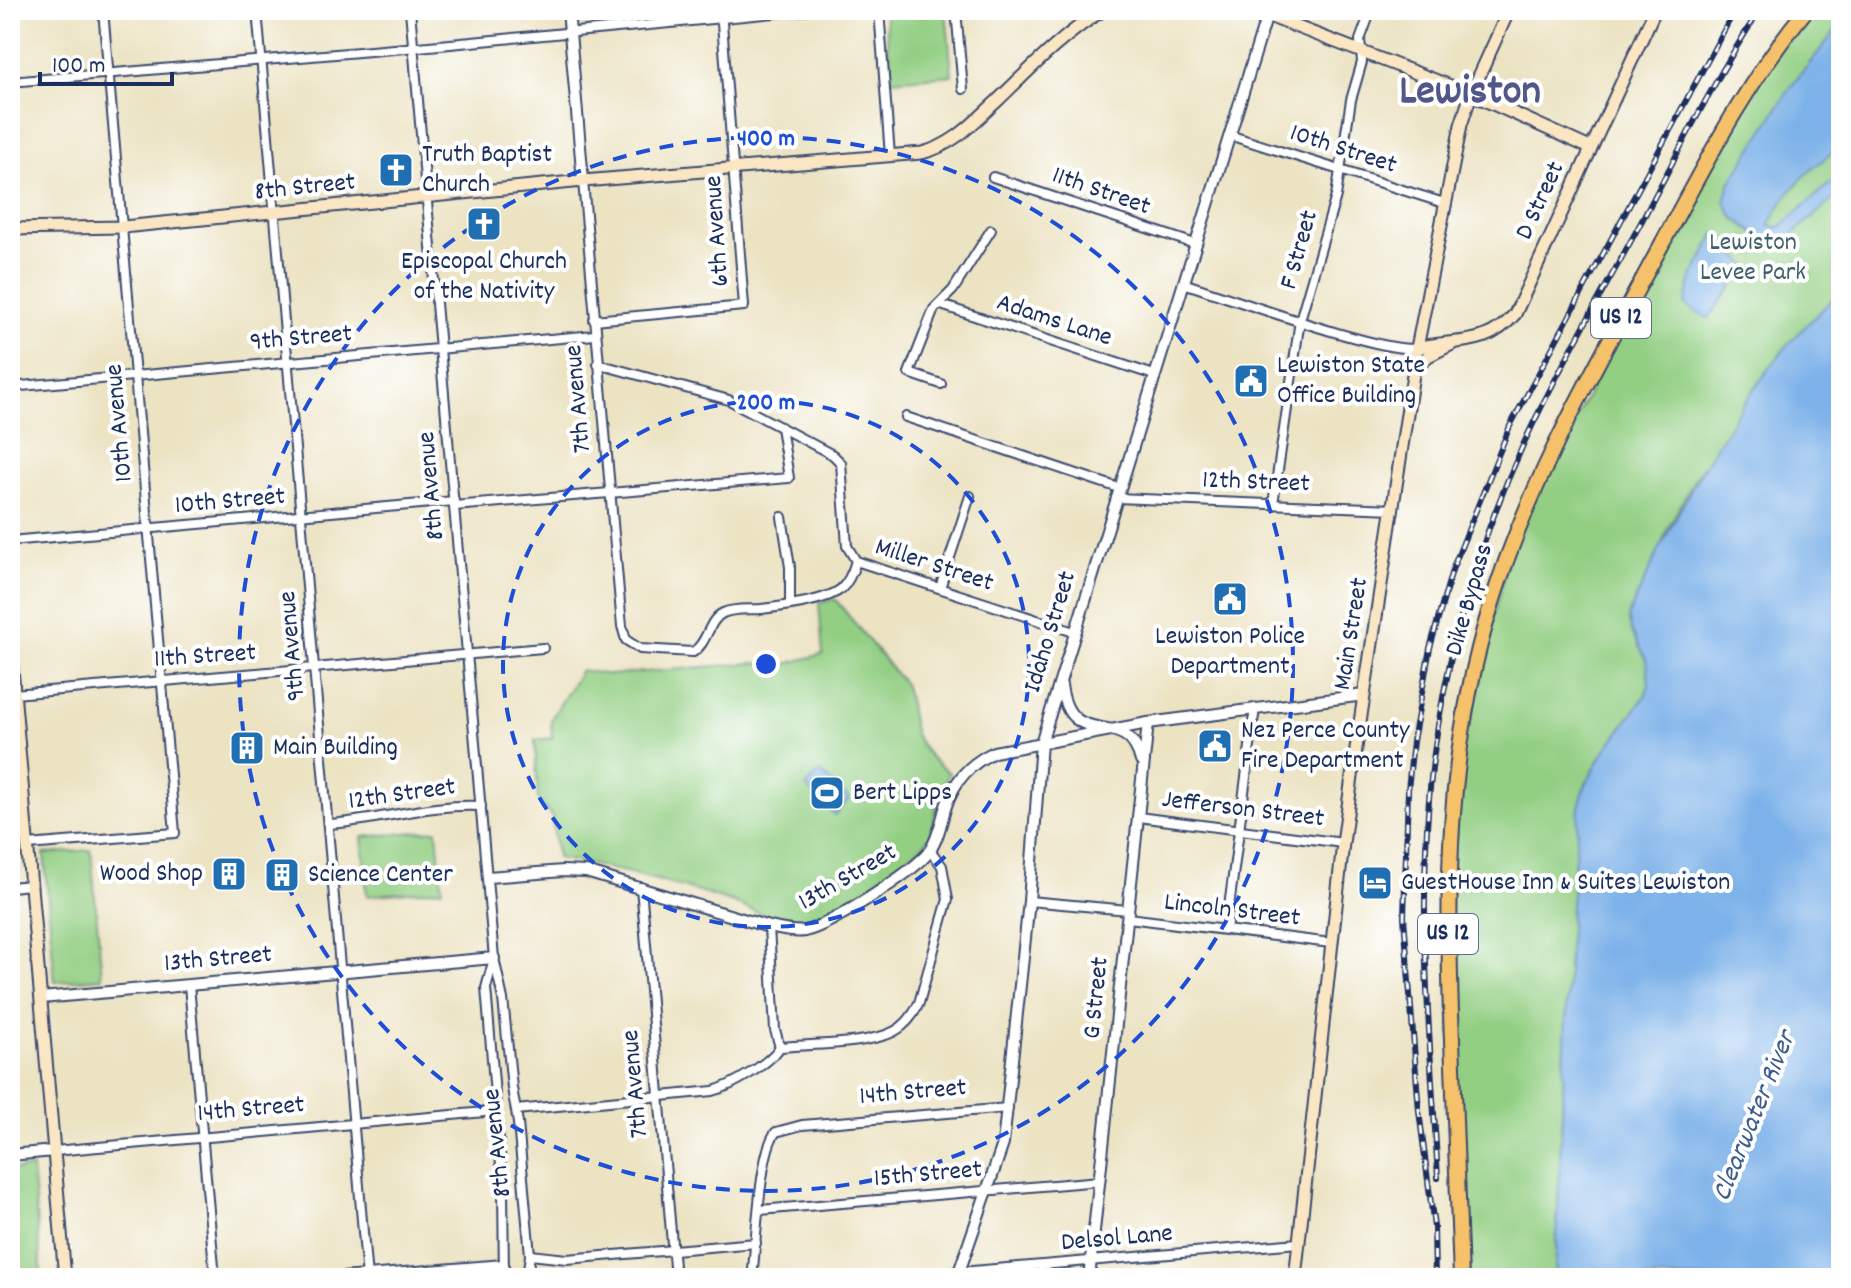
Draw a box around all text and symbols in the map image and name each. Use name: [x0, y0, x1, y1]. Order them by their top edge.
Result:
scale bar: [40, 36, 172, 86]
text: 100 m: [52, 50, 105, 84]
district label: Lewiston: [1399, 64, 1541, 124]
street label: 10th Street: [1285, 115, 1402, 185]
text: 400 m: [737, 123, 795, 157]
place label: Truth Baptist Church: [422, 137, 553, 204]
church icon: Truth Baptist Church: [377, 151, 415, 189]
street label: D Street: [1507, 155, 1575, 246]
street label: 11th Street: [1047, 158, 1156, 226]
street label: 8th Street: [253, 164, 358, 212]
street label: 6th Avenue: [696, 174, 740, 288]
church icon: Episcopal Church of the Nativity: [465, 205, 503, 243]
street label: F Street: [1271, 206, 1329, 294]
park label: Lewiston Levee Park: [1700, 225, 1806, 292]
place label: Episcopal Church of the Nativity: [401, 244, 567, 311]
street label: Adams Lane: [991, 285, 1117, 357]
road number: US 12: [1591, 298, 1651, 338]
street label: 9th Street: [248, 316, 354, 362]
street label: 7th Avenue: [556, 343, 602, 455]
place label: Lewiston State Office Building: [1277, 348, 1425, 415]
street label: 10th Avenue: [96, 362, 144, 484]
public building icon: Lewiston State Office Building: [1232, 362, 1270, 400]
text: 200 m: [737, 387, 795, 421]
street label: 8th Avenue: [409, 430, 455, 542]
street label: 12th Street: [1202, 463, 1311, 503]
street label: 10th Street: [173, 479, 287, 525]
street label: Miller Street: [870, 529, 998, 603]
street label: Dike Bypass: [1436, 540, 1504, 660]
street label: Idaho Street: [1015, 566, 1087, 697]
street label: Main Street: [1325, 575, 1379, 693]
public building icon: Lewiston Police Department: [1211, 580, 1249, 618]
street label: 9th Avenue: [270, 589, 316, 703]
place label: Lewiston Police Department: [1155, 619, 1305, 686]
street label: 11th Street: [153, 635, 258, 679]
centre of rings: [752, 650, 780, 678]
place label: Nez Perce County Fire Department: [1241, 713, 1410, 780]
public building icon: Nez Perce County Fire Department: [1196, 727, 1234, 765]
building icon: Main Building: [228, 729, 266, 767]
place label: Main Building: [273, 730, 398, 767]
street label: 12th Street: [346, 769, 458, 821]
sports icon: Bert Lipps: [808, 774, 846, 812]
place label: Bert Lipps: [853, 775, 952, 812]
street label: Jefferson Street: [1160, 782, 1327, 838]
street label: 13th Street: [792, 835, 904, 921]
building icon: Wood Shop: [210, 855, 248, 893]
place label: Wood Shop: [100, 856, 203, 893]
building icon: Science Center: [263, 856, 301, 894]
place label: Science Center: [308, 857, 453, 894]
hotel icon: GuestHouse Inn & Suites Lewiston: [1356, 864, 1394, 902]
place label: GuestHouse Inn & Suites Lewiston: [1401, 865, 1730, 902]
street label: Lincoln Street: [1162, 884, 1303, 938]
road number: US 12: [1418, 914, 1478, 954]
street label: 13th Street: [163, 937, 274, 983]
street label: G Street: [1074, 955, 1120, 1041]
water label: Clearwater River: [1704, 1023, 1810, 1208]
street label: 7th Avenue: [613, 1028, 659, 1140]
street label: 14th Street: [858, 1070, 968, 1116]
street label: 14th Street: [196, 1087, 306, 1133]
street label: 8th Avenue: [474, 1087, 522, 1199]
street label: 15th Street: [872, 1152, 984, 1198]
street label: Delsol Lane: [1060, 1216, 1174, 1262]

